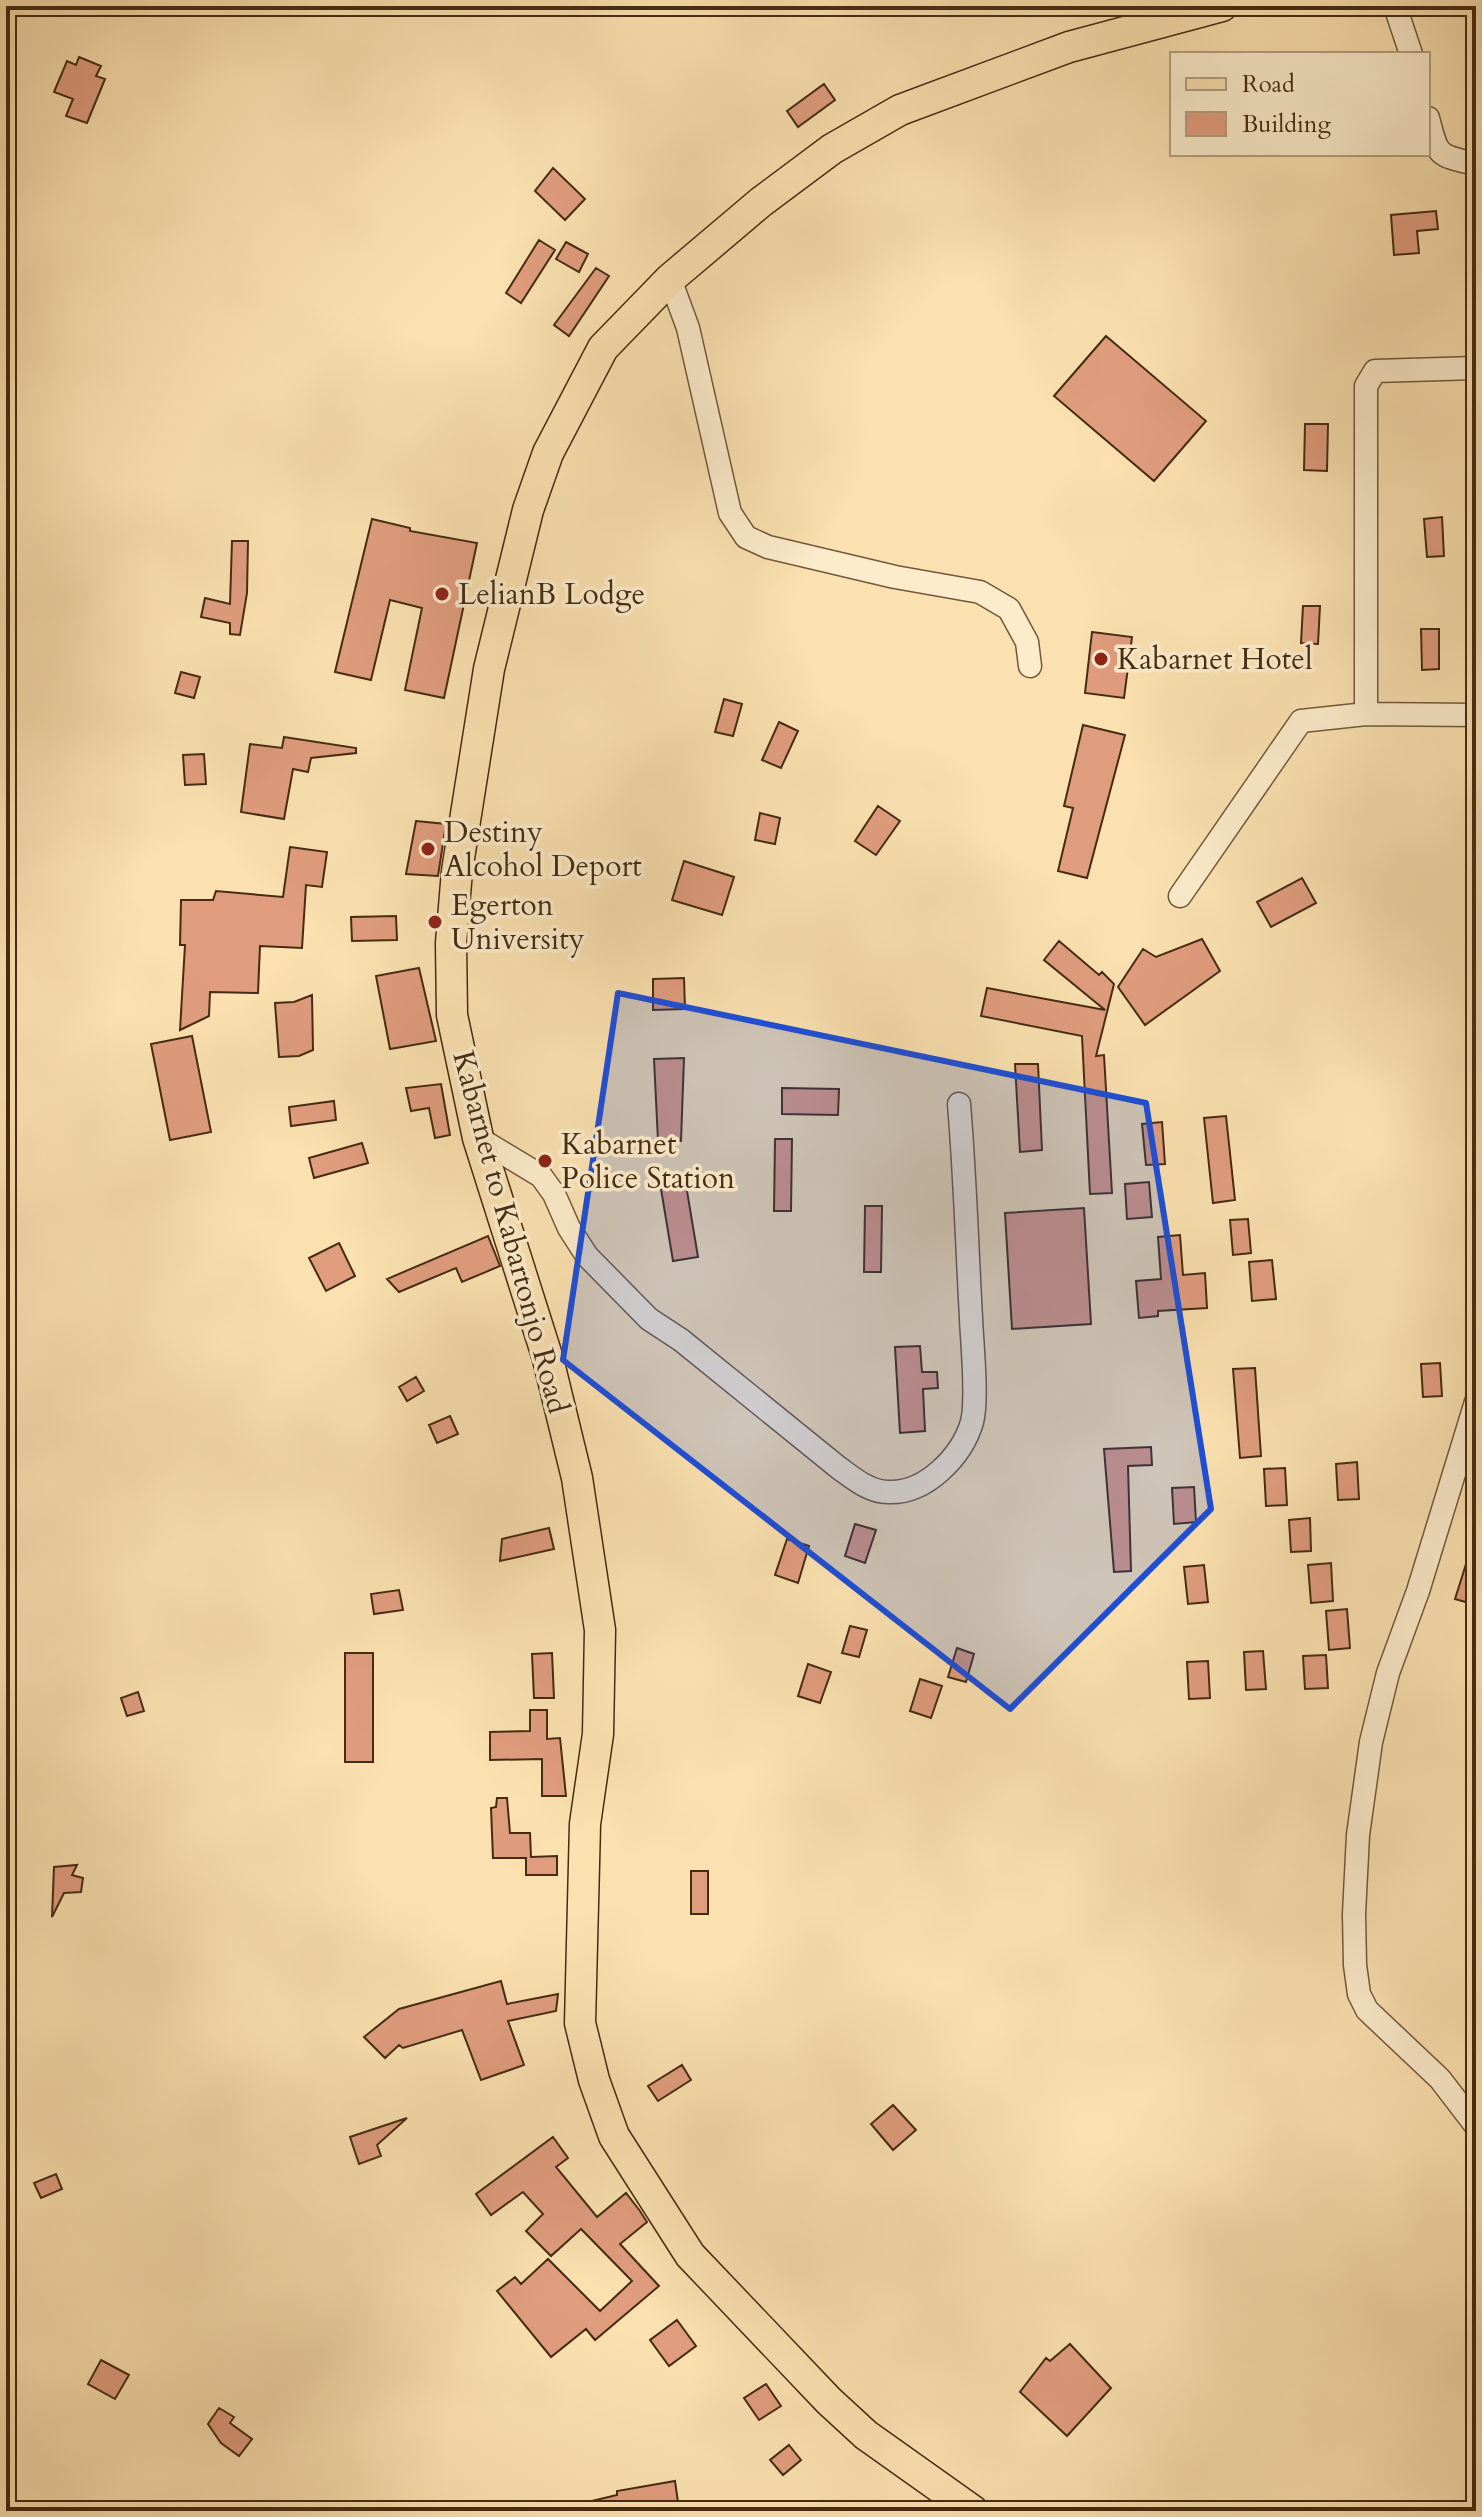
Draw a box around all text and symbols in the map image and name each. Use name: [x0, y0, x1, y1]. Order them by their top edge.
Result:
legend: [1170, 52, 1430, 156]
text: Road: [1242, 68, 1295, 101]
text: Building: [1242, 108, 1332, 141]
place label: LelianB Lodge: [458, 574, 645, 615]
marker: LelianB Lodge: [433, 585, 451, 603]
place label: Kabarnet Hotel: [1117, 639, 1313, 680]
marker: Kabarnet Hotel: [1092, 650, 1110, 668]
place label: Destiny Alcohol Deport: [444, 812, 642, 887]
marker: Destiny Alcohol Deport: [419, 840, 437, 858]
place label: Egerton University: [451, 885, 585, 960]
marker: Egerton University: [426, 913, 444, 931]
street label: Kabarnet to Kabartonjo Road: [442, 1046, 579, 1418]
place label: Kabarnet Police Station: [561, 1124, 735, 1199]
marker: Kabarnet Police Station: [536, 1152, 554, 1170]

